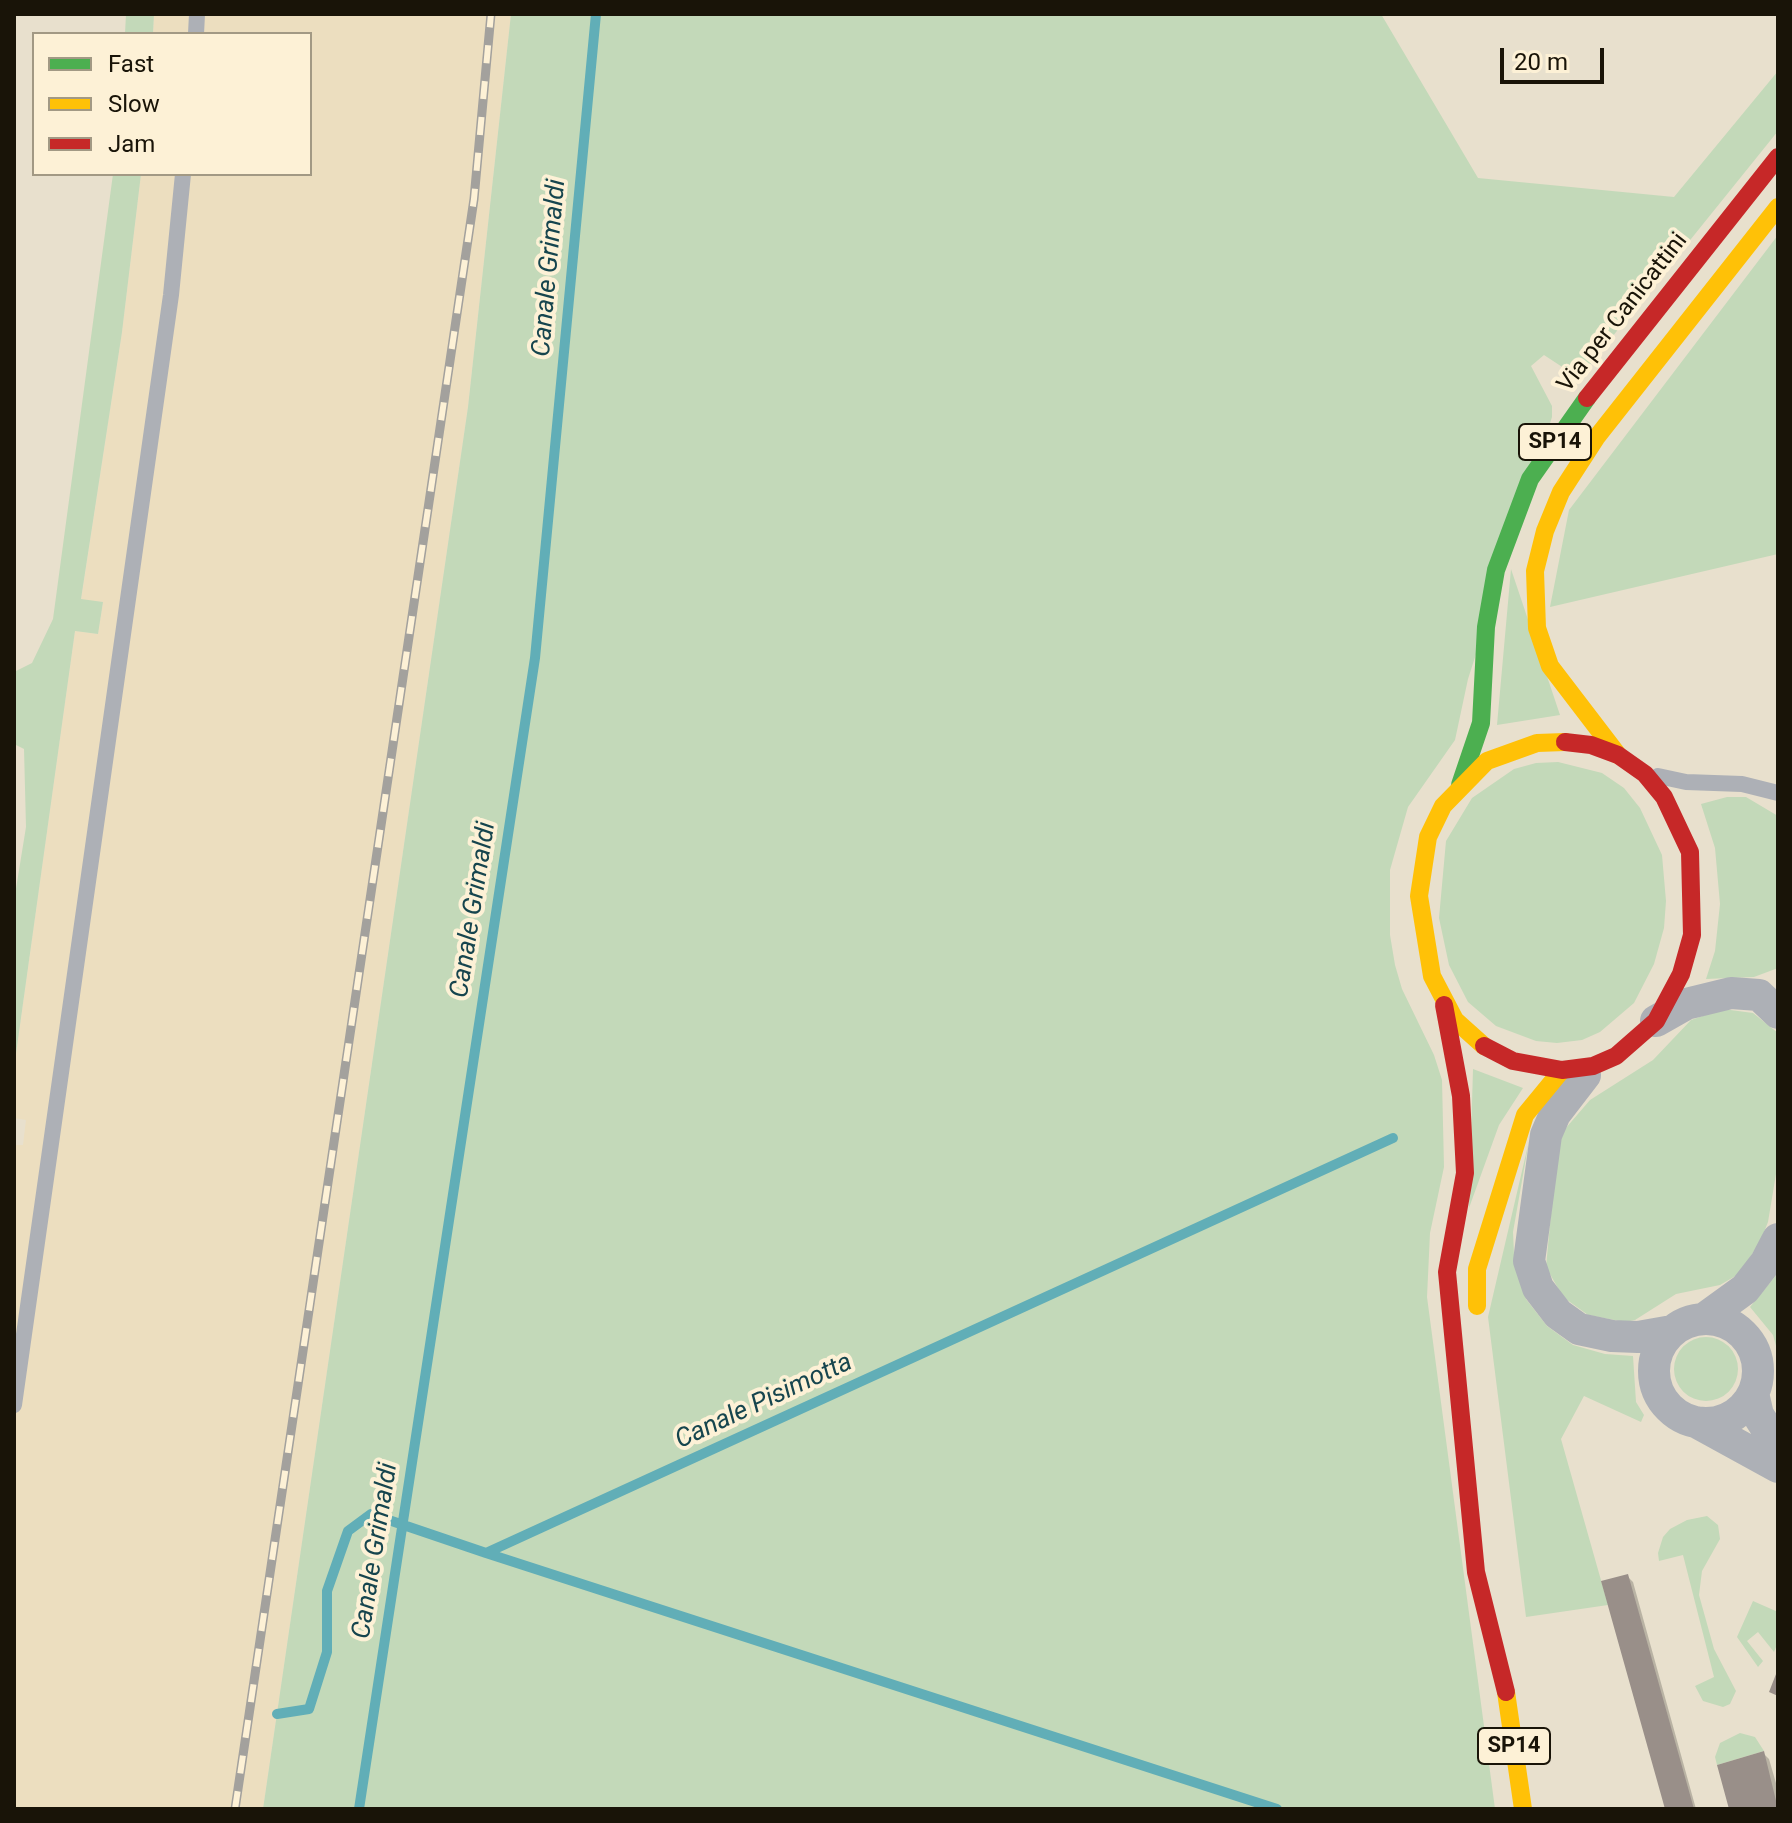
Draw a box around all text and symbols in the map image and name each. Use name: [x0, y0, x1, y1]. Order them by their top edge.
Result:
legend: [32, 32, 312, 176]
scale bar: [1504, 32, 1608, 82]
text: 20 m: [1514, 48, 1568, 76]
text: Fast: [108, 50, 154, 78]
text: Slow: [108, 90, 160, 118]
text: Jam: [108, 130, 155, 158]
water label: Canale Grimaldi: [527, 178, 573, 358]
street label: Via per Canicattini: [1552, 228, 1694, 398]
road number: SP14: [1519, 424, 1591, 460]
water label: Canale Grimaldi: [445, 820, 503, 1000]
water label: Canale Pisimotta: [671, 1347, 857, 1457]
water label: Canale Grimaldi: [347, 1461, 405, 1641]
road number: SP14: [1478, 1728, 1550, 1764]

